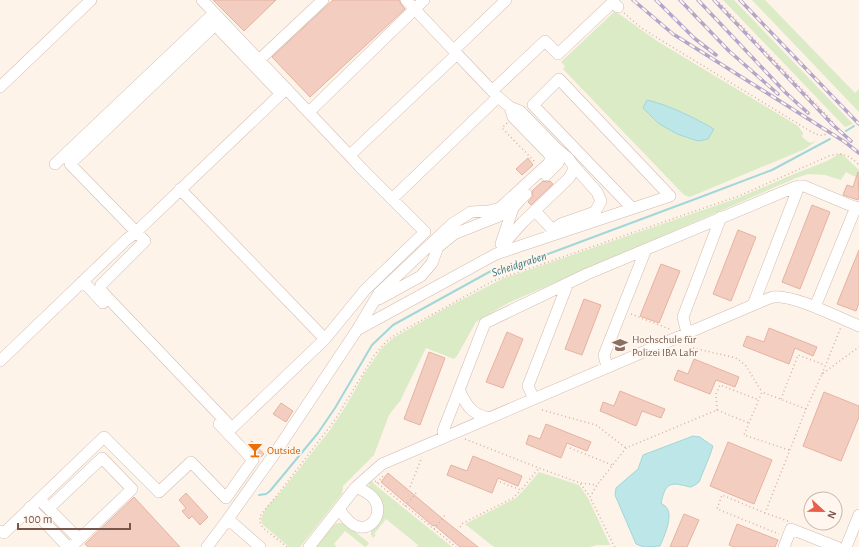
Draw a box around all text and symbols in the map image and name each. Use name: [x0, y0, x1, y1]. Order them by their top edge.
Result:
water label: Scheidgraben: [490, 249, 548, 279]
place label: Hochschule für Polizei IBA Lahr: [632, 334, 698, 358]
school or university icon: Hochschule für Polizei IBA Lahr: [611, 336, 629, 354]
bar icon: Outside: [246, 441, 264, 459]
place label: Outside: [267, 445, 301, 456]
north arrow: [803, 491, 843, 531]
scale bar: [18, 505, 130, 531]
text: N: [825, 509, 838, 520]
text: 100 m: [24, 513, 52, 525]

